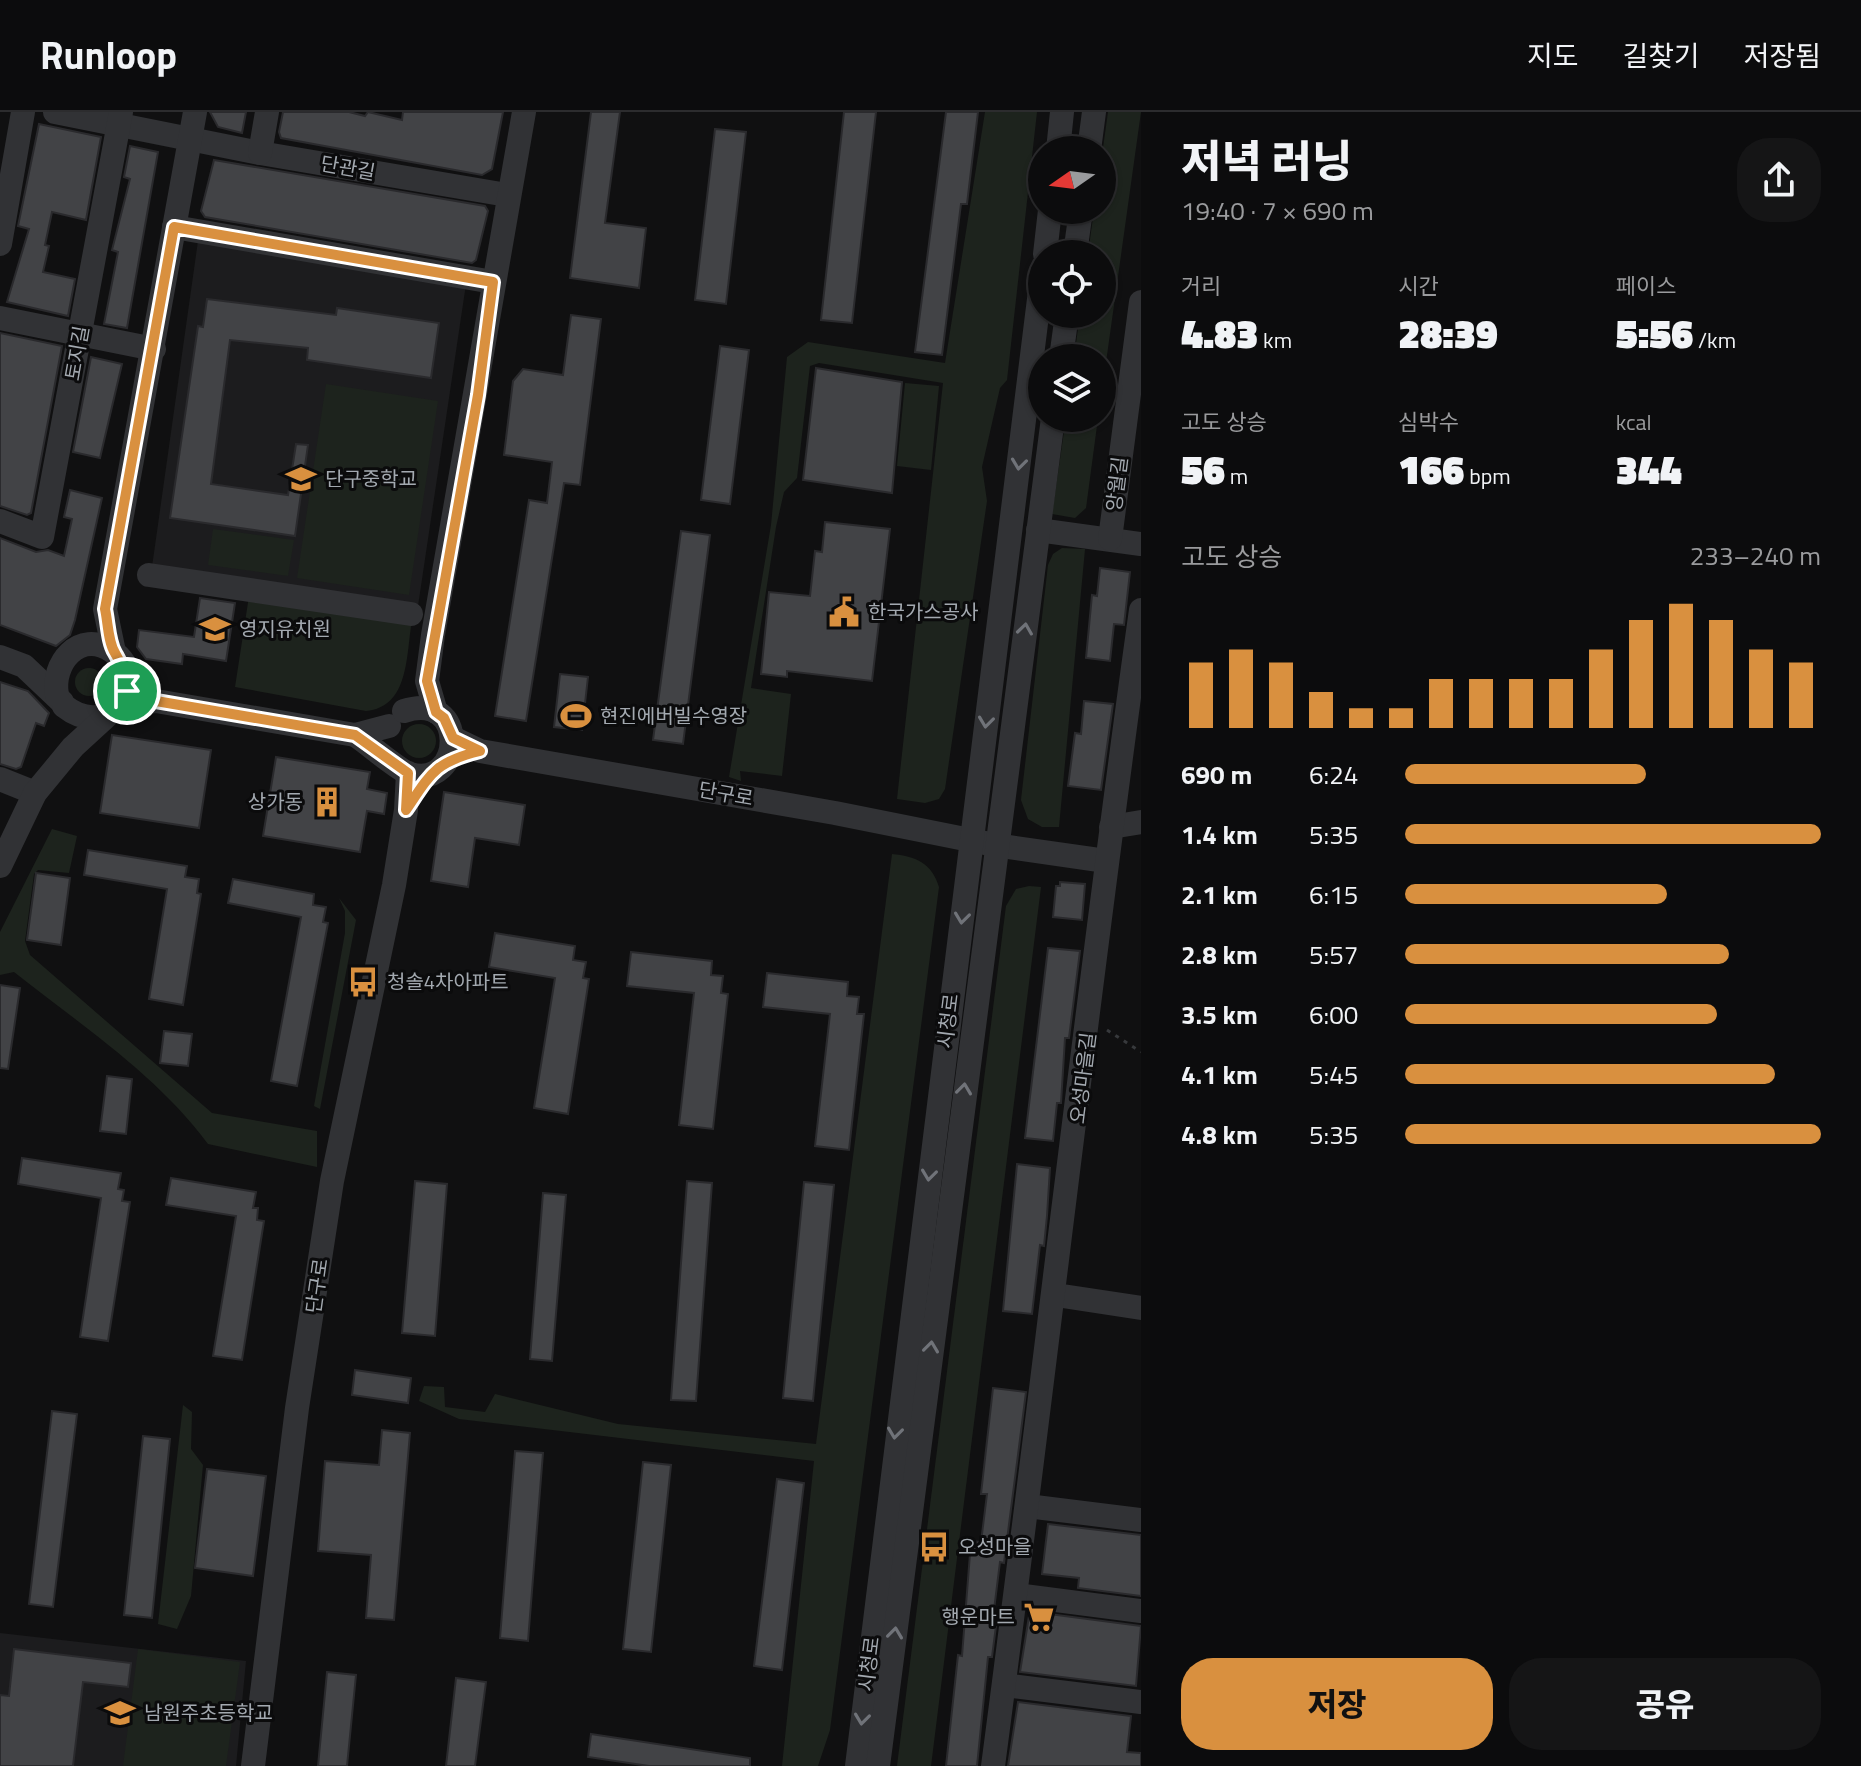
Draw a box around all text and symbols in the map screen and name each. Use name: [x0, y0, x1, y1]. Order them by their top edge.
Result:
text: Runloop: [40, 26, 177, 84]
text: 지도: [1527, 34, 1578, 77]
text: 길찾기: [1622, 34, 1700, 77]
text: 저장됨: [1744, 34, 1821, 77]
text: 저녁 러닝: [1181, 127, 1352, 194]
north arrow: [1028, 136, 1116, 224]
map controls: [1028, 136, 1116, 432]
button: share: [1737, 138, 1821, 222]
street label: 단관길: [318, 147, 378, 188]
text: 19:40 · 7 × 690 m: [1181, 191, 1374, 230]
button: locate: [1028, 240, 1116, 328]
text: 거리: [1181, 269, 1221, 303]
text: 시간: [1398, 269, 1439, 303]
text: 페이스: [1616, 269, 1676, 303]
text: 4.83: [1181, 303, 1258, 364]
text: 28:39: [1398, 303, 1498, 364]
text: 5:56: [1616, 303, 1693, 364]
street label: 토지길: [56, 323, 97, 383]
text: km: [1258, 323, 1292, 357]
text: /km: [1693, 323, 1736, 357]
button: layers: [1028, 344, 1116, 432]
text: 고도 상승: [1181, 405, 1267, 439]
text: 심박수: [1398, 405, 1459, 439]
text: kcal: [1616, 405, 1652, 439]
text: 56: [1181, 439, 1225, 500]
text: 166: [1398, 439, 1464, 500]
text: 344: [1616, 439, 1682, 500]
street label: 앙월길: [1098, 455, 1135, 513]
one-way arrow: [1010, 458, 1027, 471]
text: m: [1225, 459, 1248, 493]
text: bpm: [1464, 459, 1511, 493]
school or university icon: 단구중학교: [284, 462, 318, 496]
place label: 단구중학교: [325, 463, 417, 494]
text: 233–240 m: [1690, 536, 1821, 575]
text: 고도 상승: [1181, 537, 1282, 576]
public building icon: 한국가스공사: [827, 595, 861, 629]
place label: 한국가스공사: [868, 596, 978, 627]
school or university icon: 영지유치원: [198, 612, 232, 646]
place label: 영지유치원: [239, 613, 331, 644]
one-way arrow: [1016, 622, 1033, 635]
pin: [93, 657, 161, 725]
icon: arrive: [105, 669, 149, 713]
sports icon: 현진에버빌수영장: [559, 699, 593, 733]
place label: 현진에버빌수영장: [600, 700, 747, 731]
one-way arrow: [978, 716, 995, 729]
text: 690 m: [1181, 755, 1252, 794]
text: 6:24: [1309, 755, 1358, 794]
street label: 단구로: [696, 773, 756, 814]
building icon: 상가동: [310, 785, 344, 819]
place label: 상가동: [248, 786, 303, 817]
text: 1.4 km: [1181, 815, 1258, 854]
text: 5:35: [1309, 815, 1358, 854]
text: 2.1 km: [1181, 875, 1258, 914]
text: 6:15: [1309, 875, 1358, 914]
one-way arrow: [954, 911, 971, 924]
text: 2.8 km: [1181, 935, 1258, 974]
text: 5:57: [1309, 935, 1358, 974]
bus stop icon: 청솔4차아파트: [346, 965, 380, 999]
place label: 청솔4차아파트: [387, 966, 509, 997]
street label: 시청로: [929, 992, 966, 1050]
text: 3.5 km: [1181, 995, 1258, 1034]
text: 6:00: [1309, 995, 1358, 1034]
street label: 오성마을길: [1062, 1030, 1103, 1125]
text: 4.1 km: [1181, 1055, 1258, 1094]
text: 5:45: [1309, 1055, 1358, 1094]
one-way arrow: [955, 1083, 972, 1096]
text: 4.8 km: [1181, 1115, 1258, 1154]
text: 5:35: [1309, 1115, 1358, 1154]
one-way arrow: [920, 1169, 937, 1182]
street label: 단구로: [297, 1256, 336, 1315]
one-way arrow: [922, 1340, 939, 1353]
one-way arrow: [887, 1427, 904, 1440]
bus stop icon: 오성마을: [917, 1530, 951, 1564]
place label: 오성마을: [958, 1531, 1032, 1562]
supermarket icon: 행운마트: [1022, 1600, 1056, 1634]
place label: 행운마트: [941, 1601, 1015, 1632]
one-way arrow: [886, 1626, 903, 1639]
street label: 시청로: [850, 1635, 887, 1693]
button: 저장: [1181, 1658, 1493, 1750]
button: 공유: [1509, 1658, 1821, 1750]
school or university icon: 남원주초등학교: [103, 1696, 137, 1730]
place label: 남원주초등학교: [144, 1697, 273, 1728]
one-way arrow: [854, 1712, 871, 1726]

